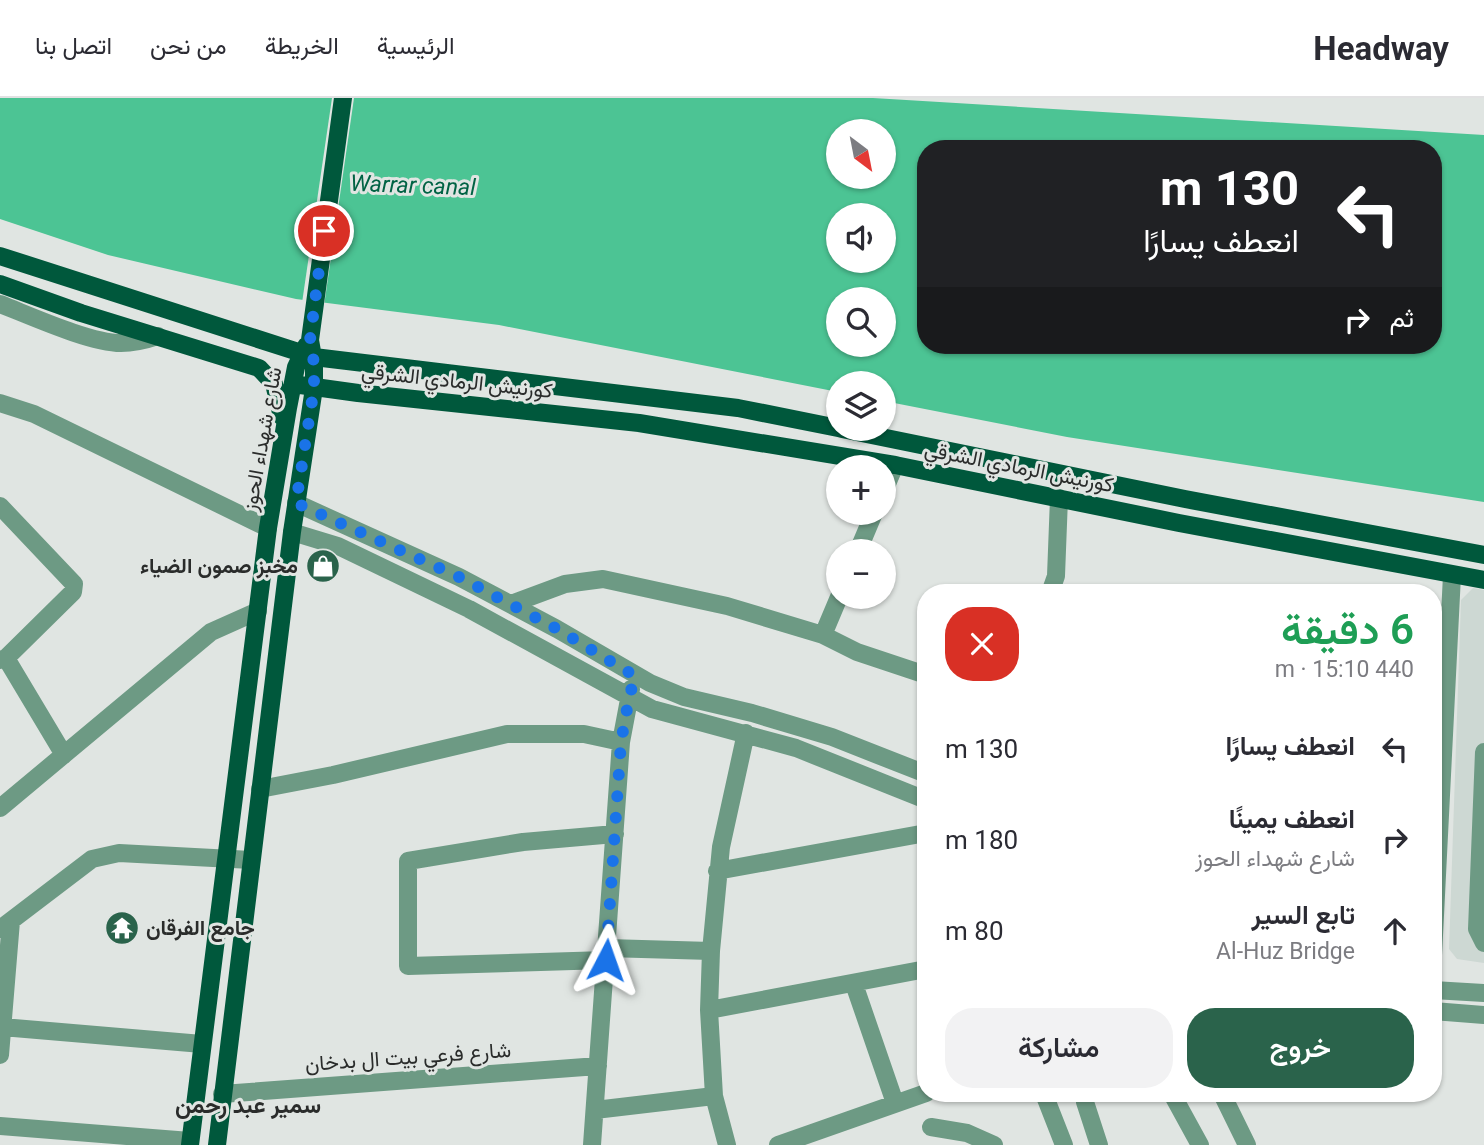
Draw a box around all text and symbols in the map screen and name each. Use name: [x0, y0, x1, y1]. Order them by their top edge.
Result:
text: Headway: [1313, 29, 1449, 68]
text: اتصل بنا: [35, 32, 112, 60]
text: من نحن: [150, 32, 227, 60]
text: الخريطة: [265, 32, 339, 60]
text: الرئيسية: [377, 32, 454, 60]
north arrow: [826, 119, 896, 189]
map controls: [826, 119, 896, 609]
text: 130 m: [1160, 160, 1299, 217]
icon: left: [1323, 168, 1414, 259]
water label: Warrar canal: [350, 170, 477, 201]
pin: [294, 201, 354, 261]
button: sound: [826, 203, 896, 273]
icon: arrive: [305, 212, 343, 250]
text: انعطف يسارًا: [1143, 222, 1299, 260]
button: search: [826, 287, 896, 357]
icon: right: [1338, 301, 1376, 339]
text: ثم: [1390, 303, 1414, 333]
street label: كورنيش الرمادي الشرقي: [360, 359, 554, 408]
street label: شارع شهداء الحوز: [237, 365, 288, 514]
button: layers: [826, 371, 896, 441]
street label: كورنيش الرمادي الشرقي: [922, 437, 1115, 502]
button: +: [826, 455, 896, 525]
button: −: [826, 539, 896, 609]
shop icon: مخبز صمون الضياء: [304, 547, 342, 585]
place label: مخبز صمون الضياء: [140, 554, 298, 579]
text: 6 دقيقة: [1281, 605, 1414, 654]
button: close: [945, 607, 1019, 681]
text: 440 m · 15:10: [1275, 656, 1414, 683]
icon: left: [1376, 730, 1414, 768]
text: انعطف يسارًا: [1225, 731, 1355, 761]
text: 130 m: [945, 734, 1018, 764]
text: انعطف يمينًا: [1229, 804, 1355, 834]
icon: right: [1376, 821, 1414, 859]
text: 180 m: [945, 825, 1018, 855]
text: شارع شهداء الحوز: [1195, 845, 1355, 872]
text: تابع السير: [1252, 900, 1355, 930]
temple icon: جامع الفرقان: [103, 909, 141, 947]
icon: ahead: [1376, 912, 1414, 950]
place label: جامع الفرقان: [146, 916, 255, 942]
text: 80 m: [945, 916, 1004, 946]
position arrow: [569, 923, 643, 997]
text: Al-Huz Bridge: [1216, 938, 1355, 965]
button: مشاركة: [945, 1008, 1173, 1088]
button: خروج: [1187, 1008, 1414, 1088]
street label: شارع فرعي بيت ال بدخان: [304, 1038, 512, 1081]
district label: سمير عبد رحمن: [175, 1092, 321, 1120]

